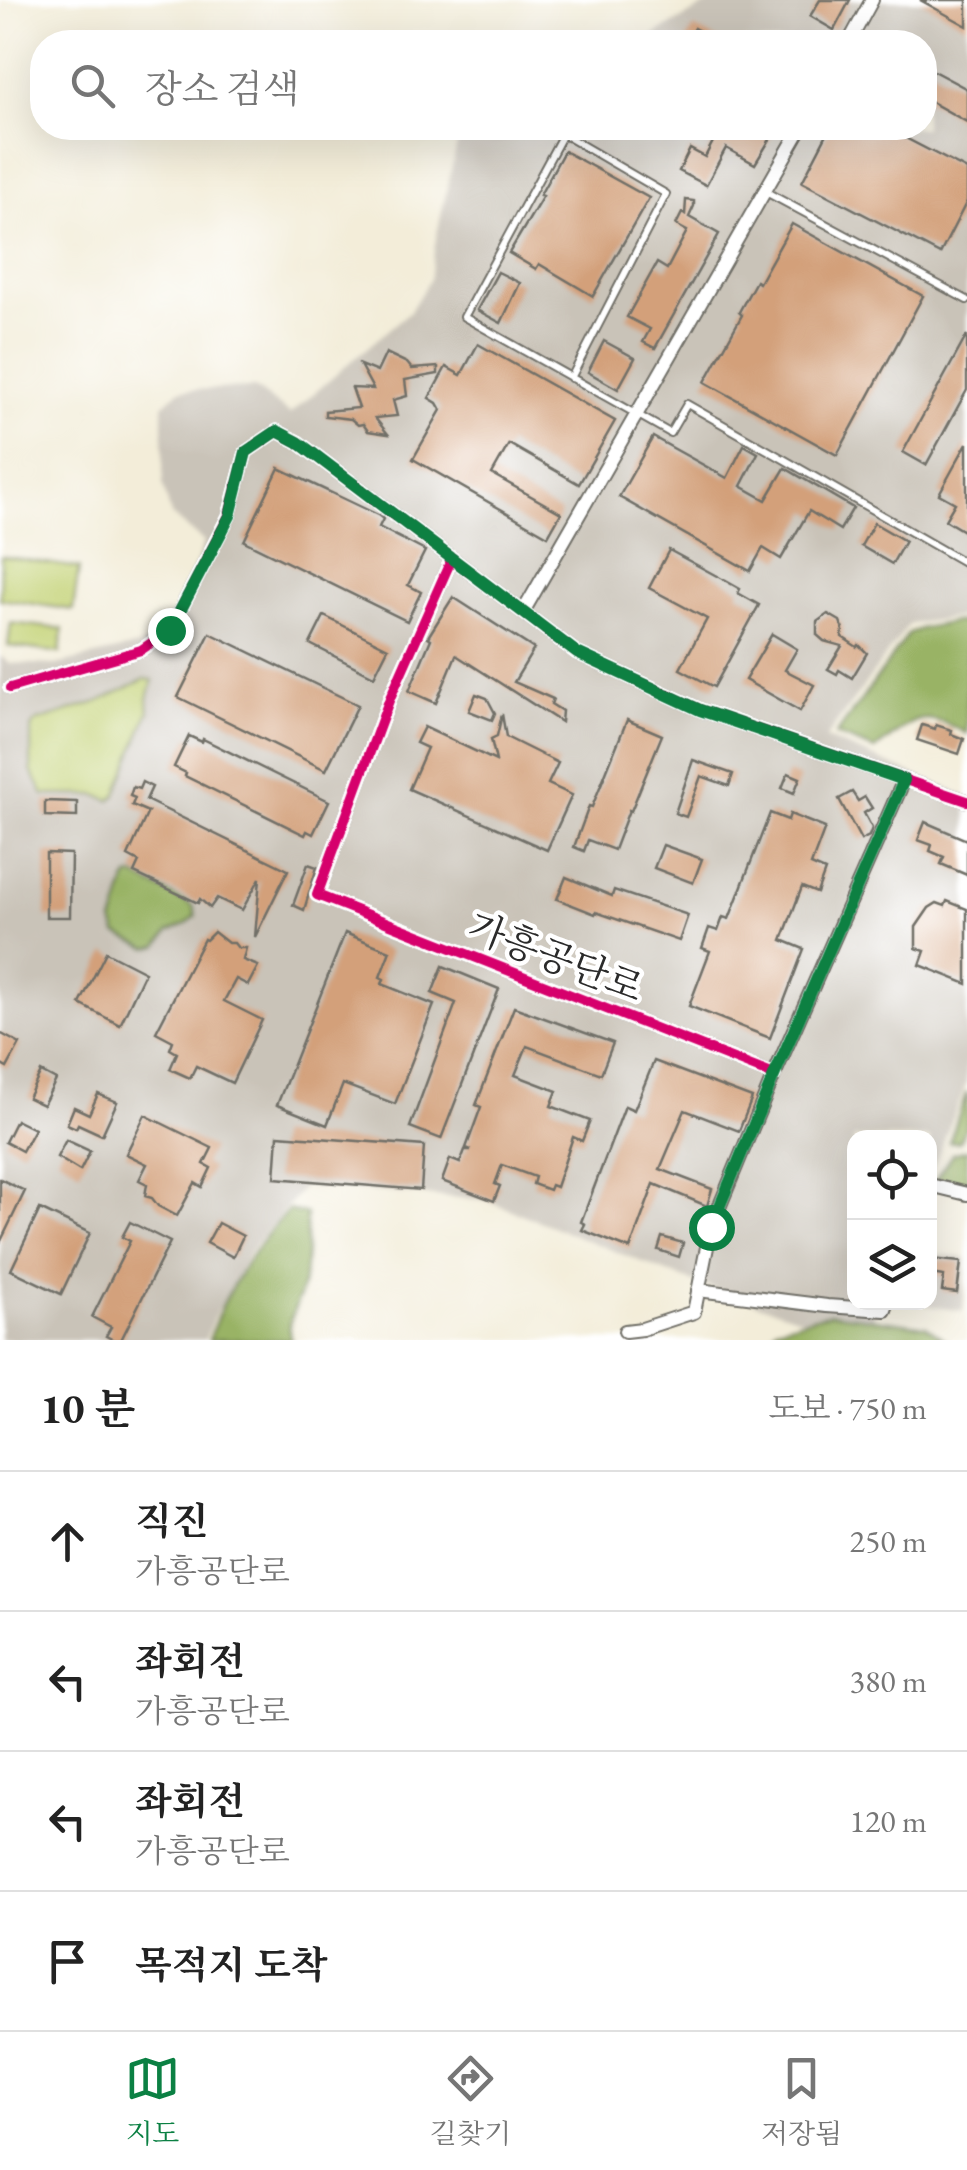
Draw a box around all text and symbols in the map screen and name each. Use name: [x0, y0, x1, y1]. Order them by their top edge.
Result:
search box: [30, 30, 937, 140]
icon: search: [65, 58, 120, 113]
text: 장소 검색: [145, 64, 299, 113]
route end: [148, 608, 194, 654]
street label: 가흥공단로: [462, 901, 650, 1013]
map controls: [847, 1130, 937, 1310]
button: locate: [847, 1130, 937, 1220]
route start: [689, 1205, 735, 1251]
button: layers: [847, 1220, 937, 1310]
text: 10 분: [40, 1381, 135, 1436]
text: 도보 · 750 m: [769, 1387, 927, 1429]
text: 직진: [135, 1496, 208, 1545]
icon: ahead: [40, 1514, 95, 1569]
text: 250 m: [850, 1520, 927, 1562]
text: 가흥공단로: [135, 1550, 290, 1592]
text: 좌회전: [135, 1636, 245, 1685]
icon: left: [40, 1654, 95, 1709]
text: 380 m: [850, 1660, 927, 1702]
text: 가흥공단로: [135, 1690, 290, 1732]
text: 좌회전: [135, 1776, 245, 1825]
icon: left: [40, 1794, 95, 1849]
text: 120 m: [850, 1800, 927, 1842]
text: 가흥공단로: [135, 1830, 290, 1872]
icon: arrive: [40, 1934, 95, 1989]
text: 목적지 도착: [135, 1940, 328, 1989]
tab: 지도: [125, 2051, 180, 2151]
tab: 길찾기: [430, 2051, 511, 2151]
tab: 저장됨: [761, 2051, 842, 2151]

